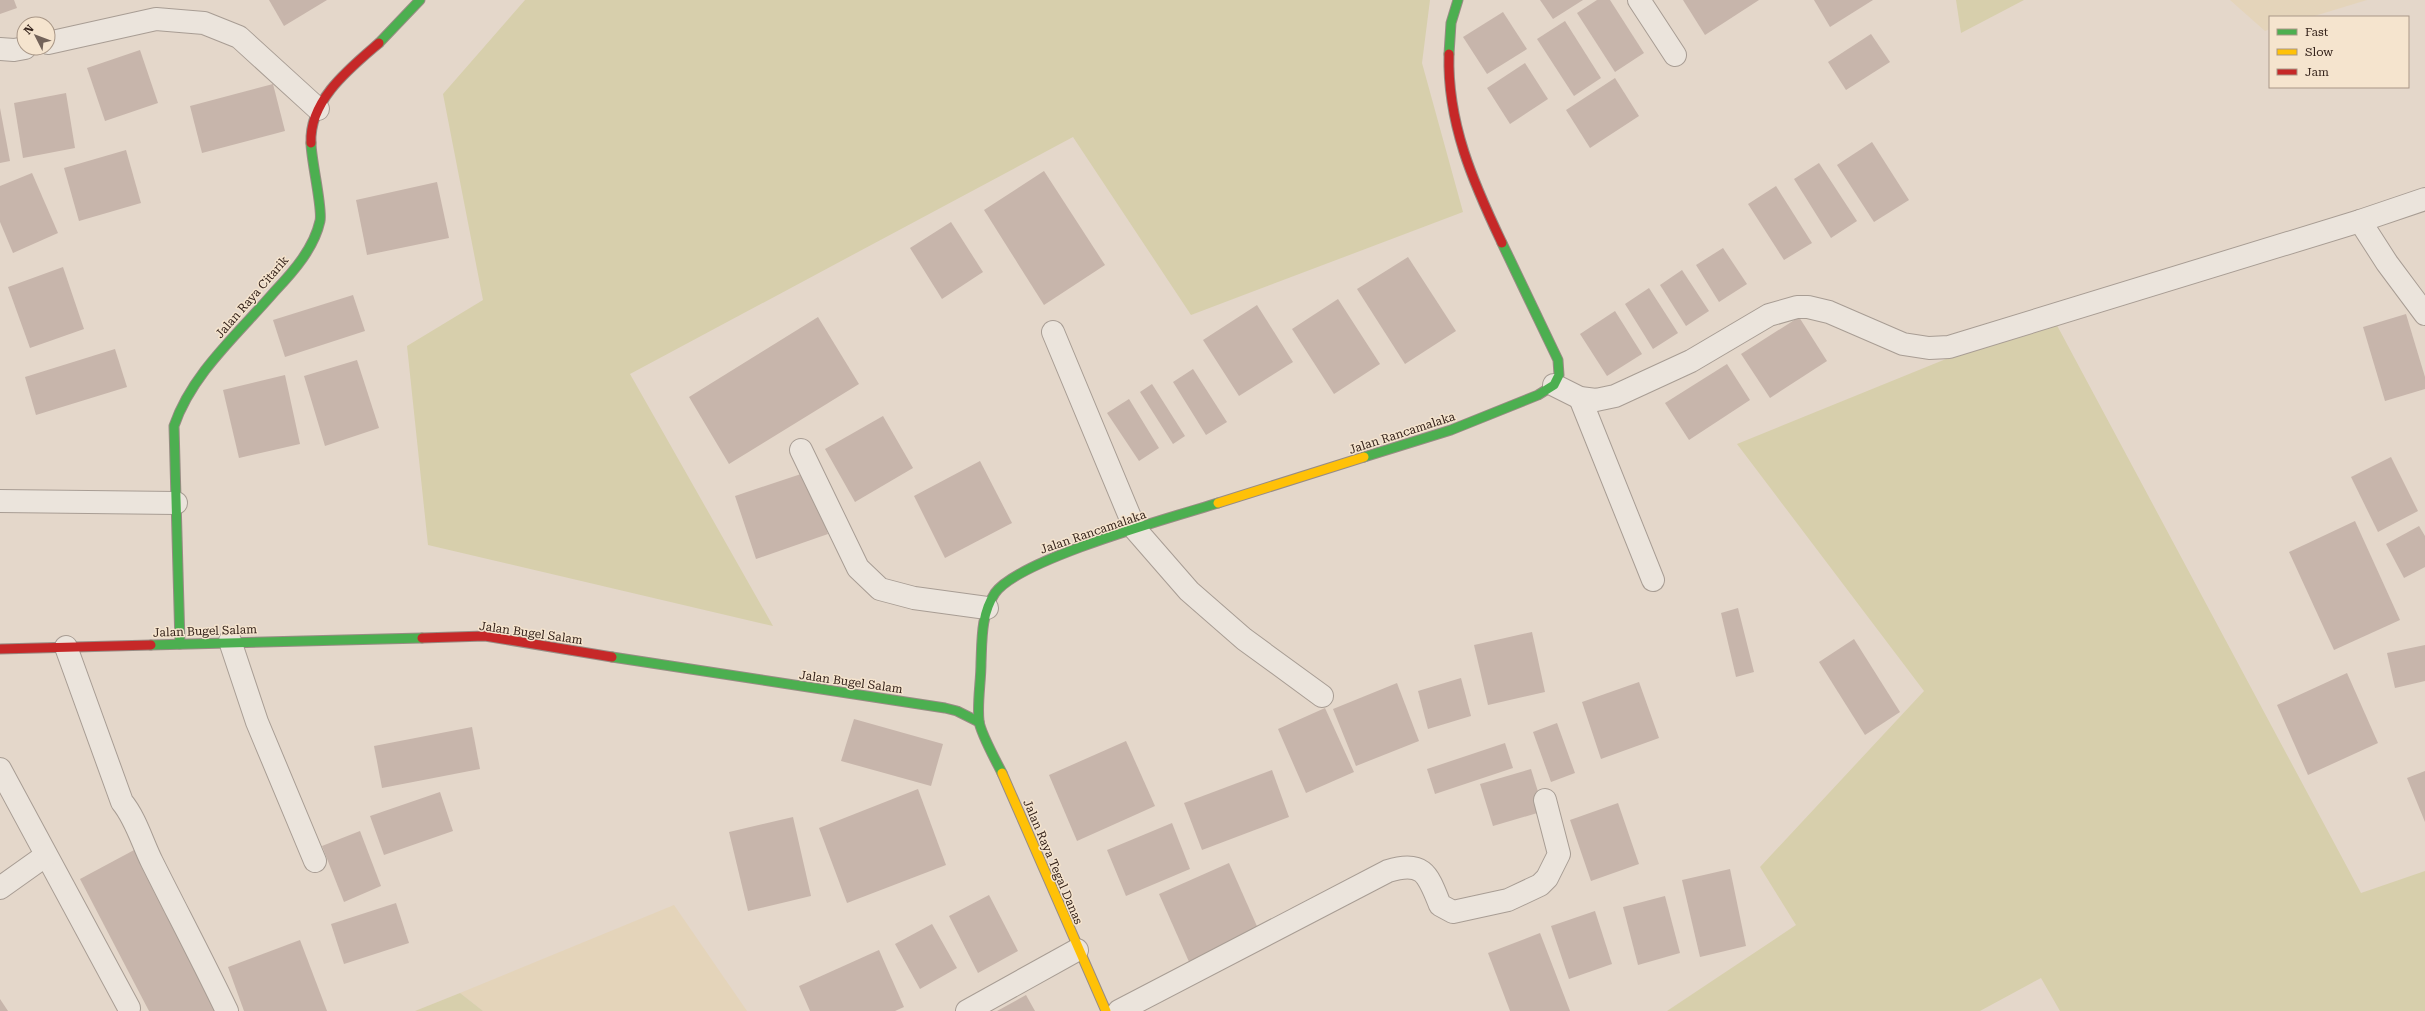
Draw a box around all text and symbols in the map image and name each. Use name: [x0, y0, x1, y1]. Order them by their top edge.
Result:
north arrow: [16, 16, 56, 56]
legend: [2269, 16, 2409, 88]
text: N: [21, 22, 37, 37]
text: Fast: [2305, 25, 2329, 39]
text: Slow: [2305, 45, 2333, 59]
text: Jam: [2305, 65, 2329, 79]
street label: Jalan Raya Citarik: [212, 253, 292, 341]
street label: Jalan Rancamalaka: [1347, 409, 1457, 457]
street label: Jalan Rancamalaka: [1038, 507, 1148, 557]
street label: Jalan Bugel Salam: [478, 619, 584, 647]
street label: Jalan Bugel Salam: [153, 622, 257, 640]
street label: Jalan Bugel Salam: [798, 668, 904, 696]
street label: Jalan Raya Tegal Danas: [1020, 798, 1086, 927]

